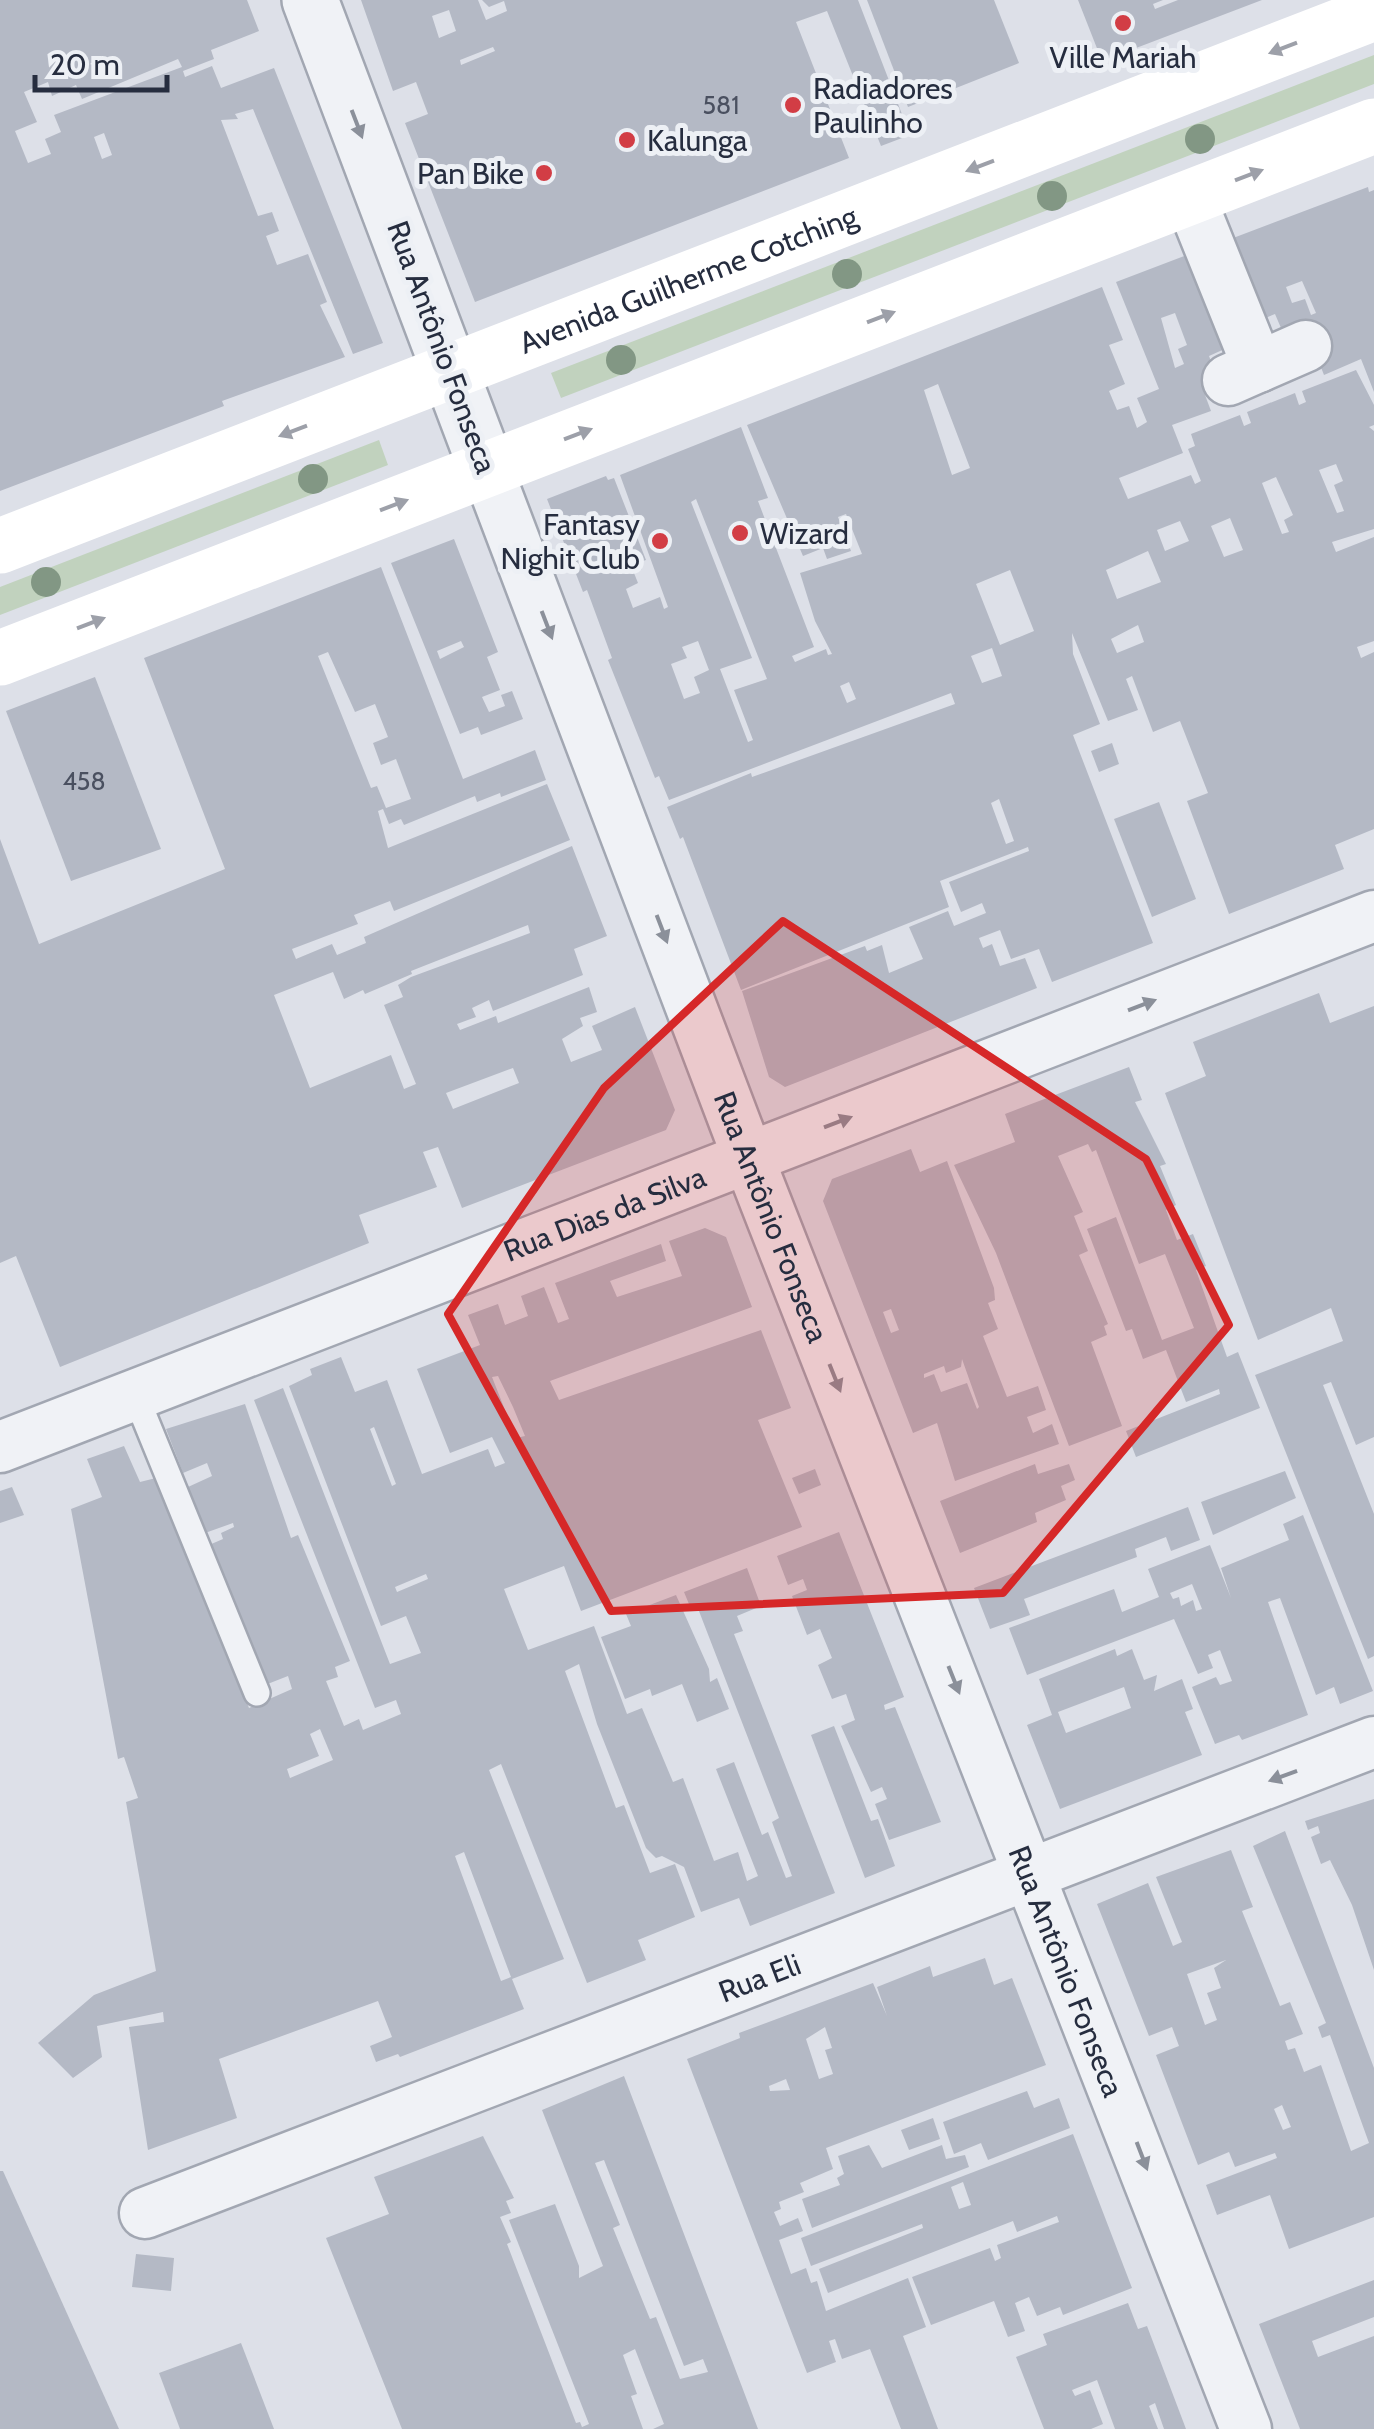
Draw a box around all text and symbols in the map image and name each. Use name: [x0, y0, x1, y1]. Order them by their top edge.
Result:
marker: Ville Mariah: [1112, 12, 1134, 34]
scale bar: [35, 30, 168, 92]
place label: Ville Mariah: [1049, 39, 1197, 76]
one-way arrow: [1267, 40, 1297, 56]
text: 20 m: [50, 46, 120, 83]
place label: Radiadores Paulinho: [813, 70, 953, 141]
house number: 581: [703, 90, 739, 120]
marker: Radiadores Paulinho: [782, 94, 804, 116]
one-way arrow: [350, 109, 365, 139]
place label: Kalunga: [647, 122, 748, 159]
marker: Kalunga: [616, 129, 638, 151]
place label: Pan Bike: [417, 155, 524, 192]
one-way arrow: [965, 158, 995, 174]
marker: Pan Bike: [533, 162, 555, 184]
one-way arrow: [1235, 166, 1265, 182]
street label: Avenida Guilherme Cotching: [514, 196, 863, 361]
street label: Rua Antônio Fonseca: [379, 216, 505, 479]
one-way arrow: [866, 309, 896, 324]
one-way arrow: [278, 424, 308, 439]
one-way arrow: [563, 426, 593, 442]
one-way arrow: [379, 497, 409, 513]
place label: Fantasy Nighit Club: [500, 506, 640, 577]
place label: Wizard: [760, 515, 849, 552]
marker: Wizard: [729, 522, 751, 544]
marker: Fantasy Nighit Club: [649, 530, 671, 552]
one-way arrow: [540, 611, 555, 641]
one-way arrow: [76, 614, 106, 630]
house number: 458: [62, 766, 106, 796]
one-way arrow: [655, 915, 670, 945]
one-way arrow: [1127, 997, 1157, 1012]
street label: Rua Antônio Fonseca: [706, 1086, 837, 1348]
one-way arrow: [824, 1113, 854, 1129]
street label: Rua Dias da Silva: [498, 1157, 711, 1269]
one-way arrow: [827, 1363, 843, 1393]
one-way arrow: [947, 1665, 963, 1695]
one-way arrow: [1267, 1769, 1297, 1784]
street label: Rua Antônio Fonseca: [1001, 1840, 1133, 2102]
street label: Rua Eli: [713, 1945, 806, 2010]
one-way arrow: [1134, 2142, 1150, 2172]

